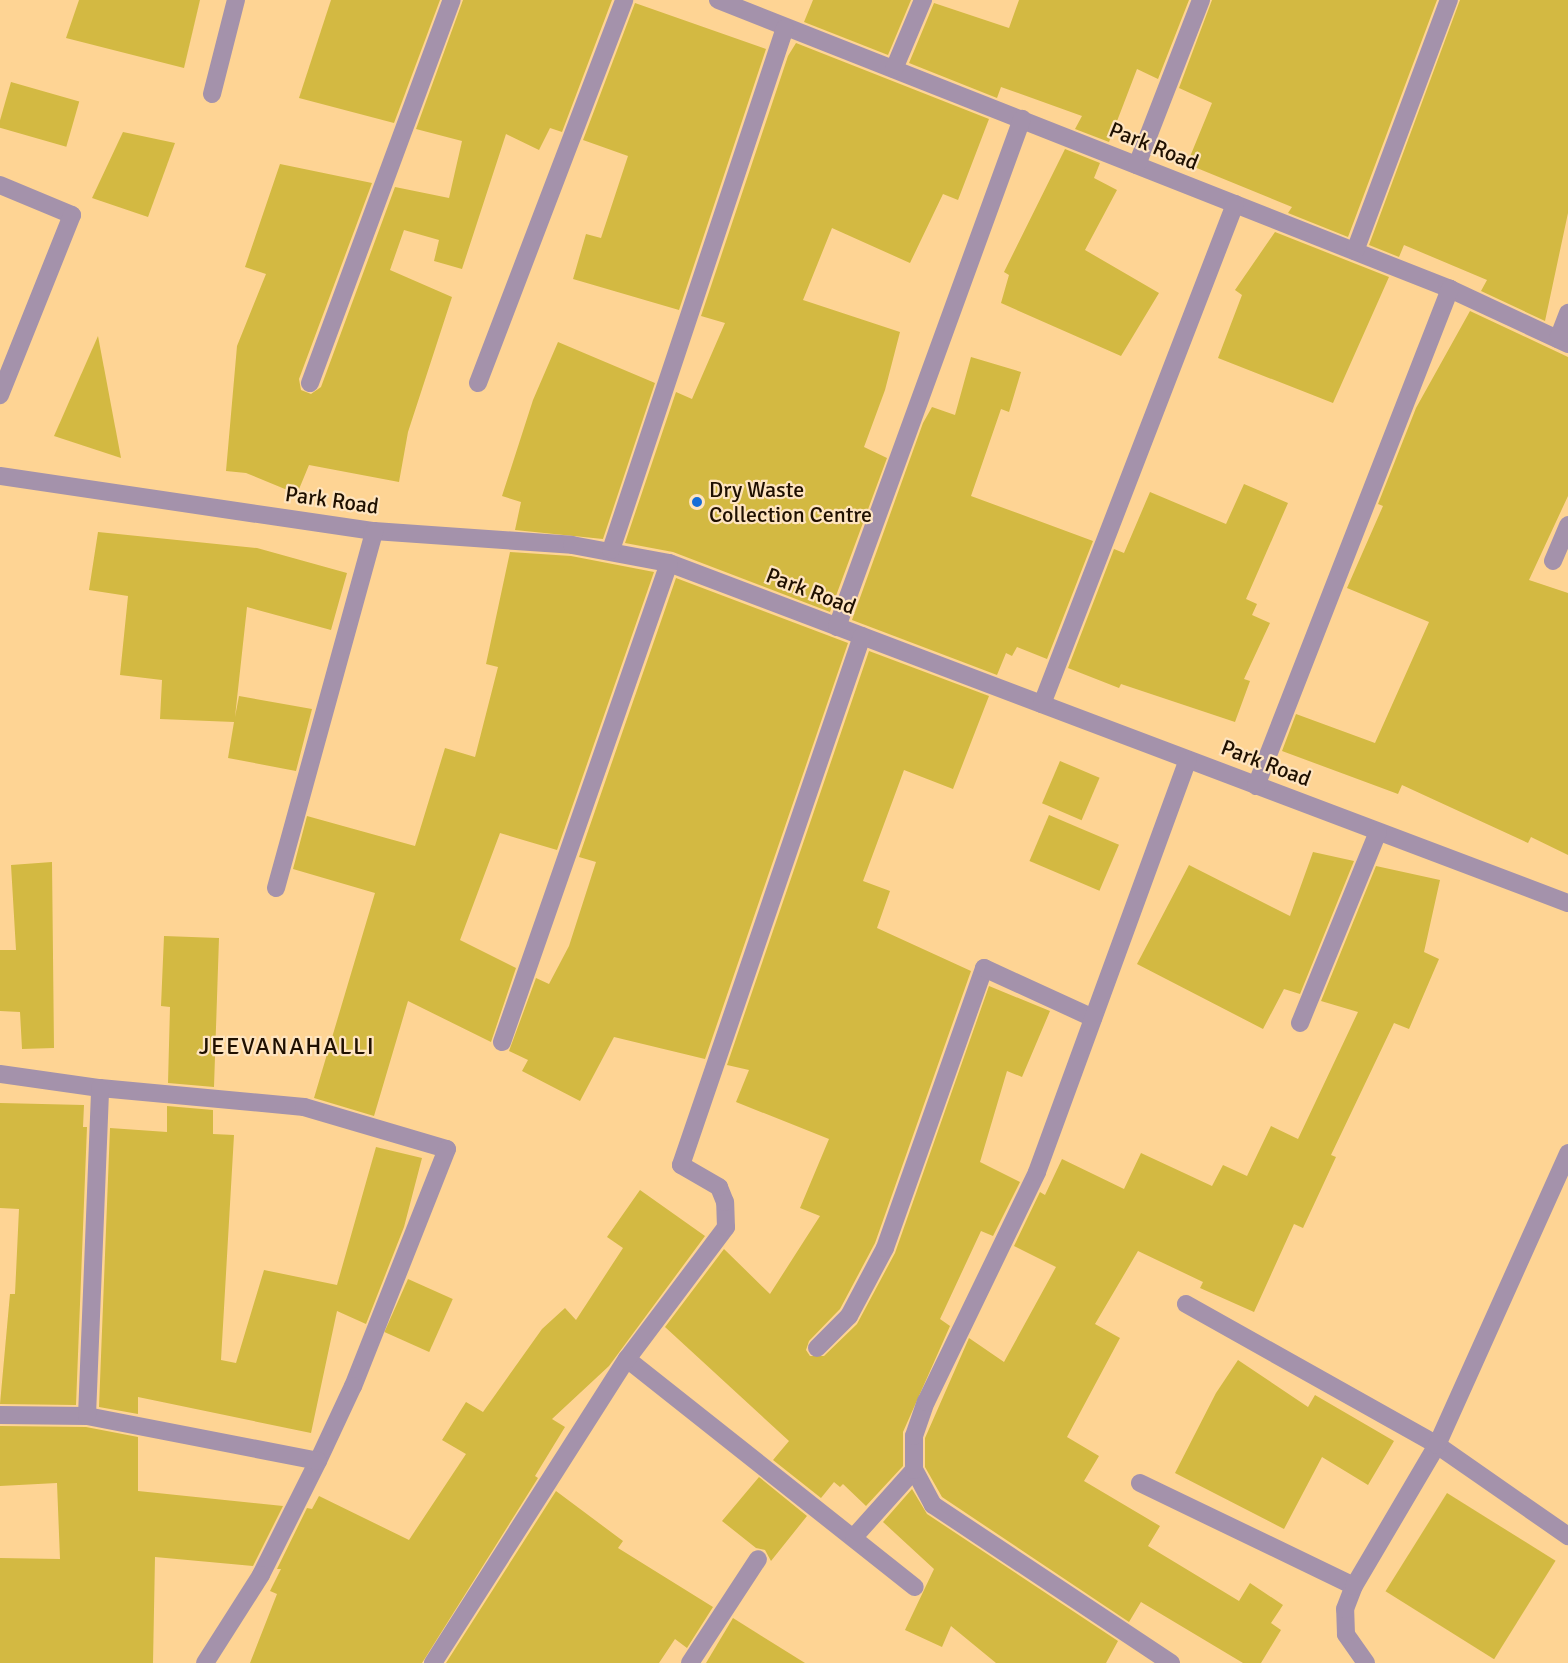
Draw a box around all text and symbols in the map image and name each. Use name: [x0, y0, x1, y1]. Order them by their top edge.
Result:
street label: Park Road: [1105, 116, 1203, 176]
place label: Dry Waste Collection Centre: [709, 476, 872, 528]
street label: Park Road: [284, 480, 380, 520]
marker: Dry Waste Collection Centre: [690, 495, 704, 509]
street label: Park Road: [762, 562, 860, 620]
street label: Park Road: [1217, 734, 1315, 792]
district label: JEEVANAHALLI: [199, 1033, 375, 1061]

